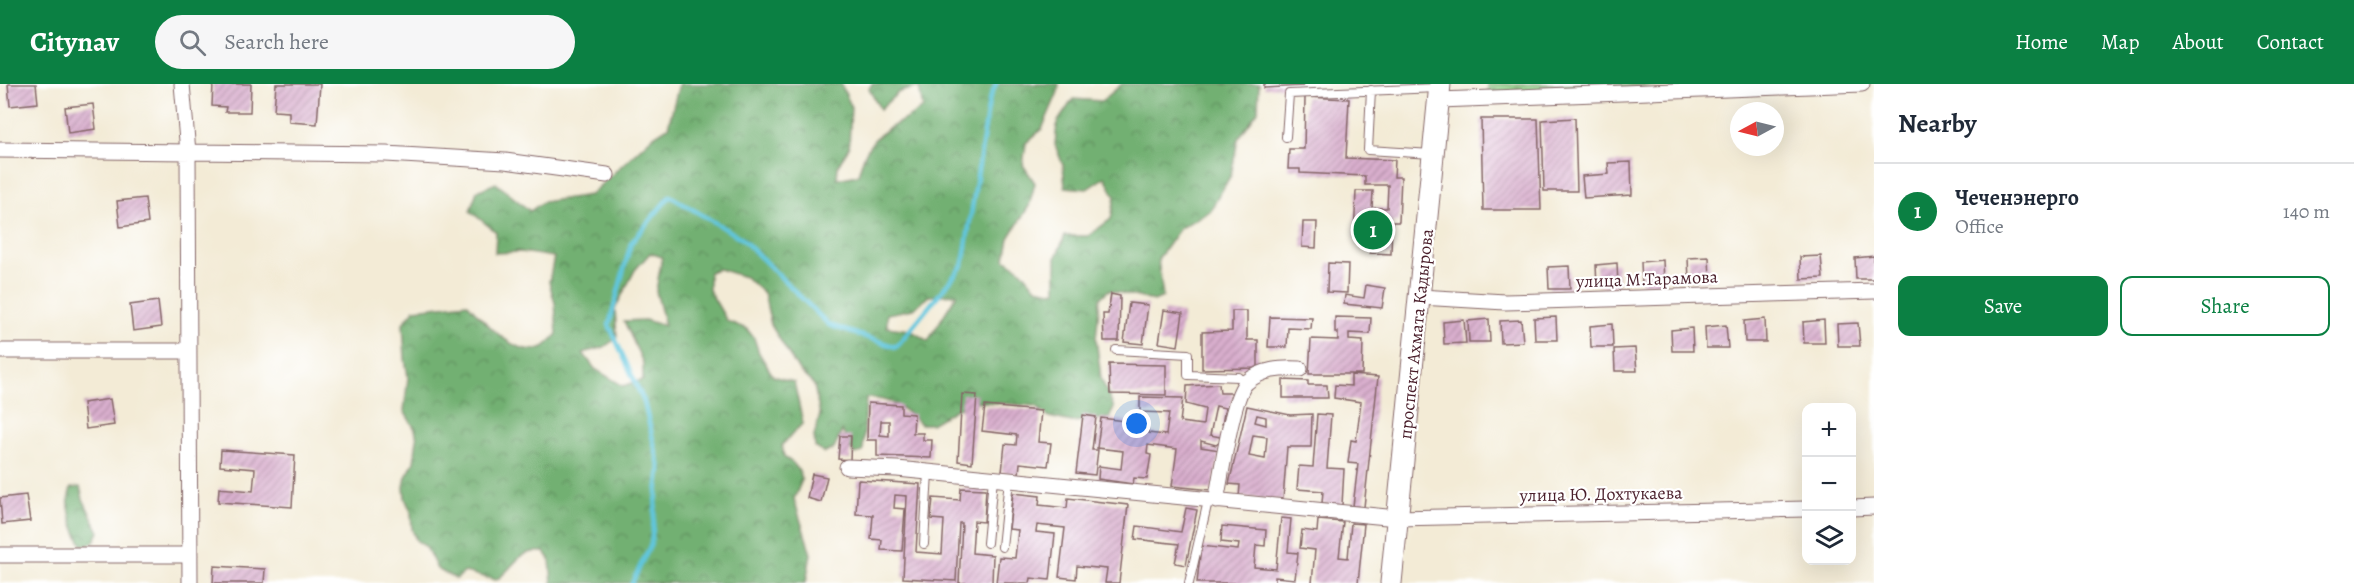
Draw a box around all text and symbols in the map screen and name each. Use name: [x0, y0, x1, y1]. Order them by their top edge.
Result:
search box: [155, 15, 575, 69]
text: Citynav: [30, 23, 119, 61]
icon: search: [176, 26, 209, 59]
text: Search here: [224, 27, 329, 57]
text: Home: [2015, 28, 2068, 56]
text: Map: [2101, 28, 2139, 56]
text: About: [2172, 28, 2224, 56]
text: Contact: [2257, 28, 2324, 56]
north arrow: [1730, 102, 1784, 156]
text: Nearby: [1898, 106, 1977, 141]
text: Чеченэнерго: [1955, 183, 2079, 213]
text: 1: [1914, 198, 1921, 225]
text: 140 m: [2283, 198, 2330, 225]
pin: 1: [1354, 208, 1392, 252]
text: Office: [1955, 213, 2004, 240]
street label: проспект Ахмата Кадырова: [1393, 227, 1439, 440]
street label: улица М.Тарамова: [1575, 265, 1719, 294]
button: Save: [1898, 276, 2108, 336]
button: Share: [2120, 276, 2330, 336]
map controls: [1802, 403, 1856, 565]
button: +: [1802, 403, 1856, 457]
your location: [1122, 409, 1151, 438]
button: −: [1802, 457, 1856, 511]
street label: улица Ю. Дохтукаева: [1518, 481, 1683, 507]
button: layers: [1802, 511, 1856, 565]

